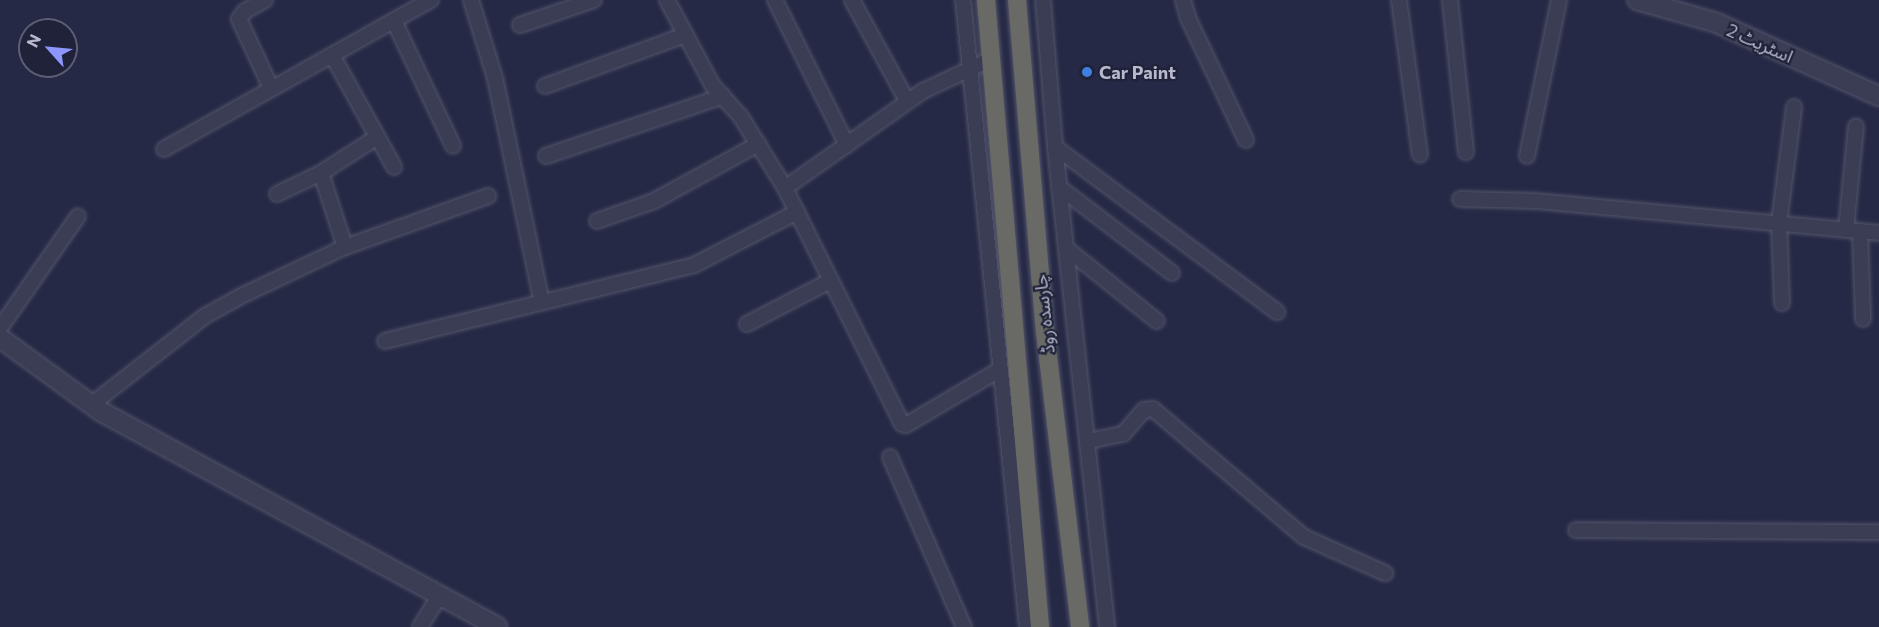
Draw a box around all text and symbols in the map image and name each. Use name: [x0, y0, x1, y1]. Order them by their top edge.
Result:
north arrow: [18, 18, 78, 78]
street label: اسٹریٹ 2: [1724, 19, 1796, 67]
text: N: [22, 31, 44, 50]
place label: Car Paint: [1099, 61, 1176, 83]
marker: Car Paint: [1080, 65, 1094, 79]
street label: چارسدہ روڈ: [1029, 273, 1059, 355]

